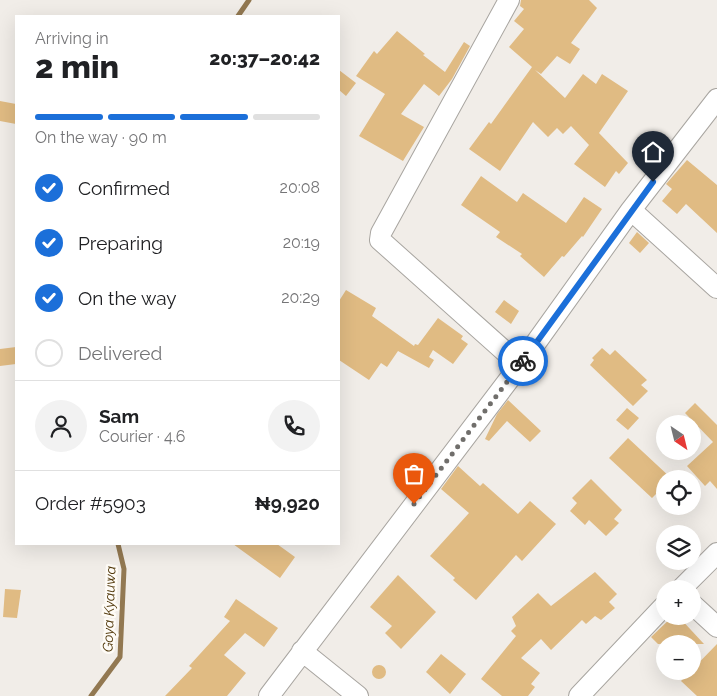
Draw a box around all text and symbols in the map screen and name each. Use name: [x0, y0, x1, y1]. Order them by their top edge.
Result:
text: Arriving in: [35, 29, 109, 48]
text: 20:37–20:42: [209, 47, 320, 69]
text: 2 min: [35, 48, 119, 85]
text: On the way · 90 m: [35, 128, 167, 147]
pin: [632, 131, 674, 182]
icon: home: [639, 138, 667, 166]
icon: check: [35, 174, 63, 202]
text: Confirmed: [78, 177, 170, 199]
text: 20:08: [280, 178, 320, 197]
icon: check: [35, 229, 63, 257]
text: Preparing: [78, 232, 163, 254]
text: 20:19: [283, 233, 320, 252]
icon: check: [35, 284, 63, 312]
text: On the way: [78, 287, 177, 309]
text: 20:29: [281, 288, 320, 307]
courier: [498, 336, 548, 386]
text: Delivered: [78, 342, 162, 364]
icon: bike: [509, 347, 537, 375]
button: person: [35, 400, 87, 452]
button: phone: [268, 400, 320, 452]
text: Sam: [99, 405, 139, 427]
north arrow: [656, 415, 701, 460]
map controls: [656, 415, 701, 680]
text: Courier · 4.6: [99, 427, 185, 446]
pin: [393, 453, 435, 504]
icon: bag: [400, 460, 428, 488]
button: locate: [656, 470, 701, 515]
text: Order #5903: [35, 492, 146, 514]
text: ₦9,920: [254, 492, 320, 514]
button: layers: [656, 525, 701, 570]
water label: Goya Kyauwa: [99, 566, 119, 652]
button: +: [656, 580, 701, 625]
button: −: [656, 635, 701, 680]

